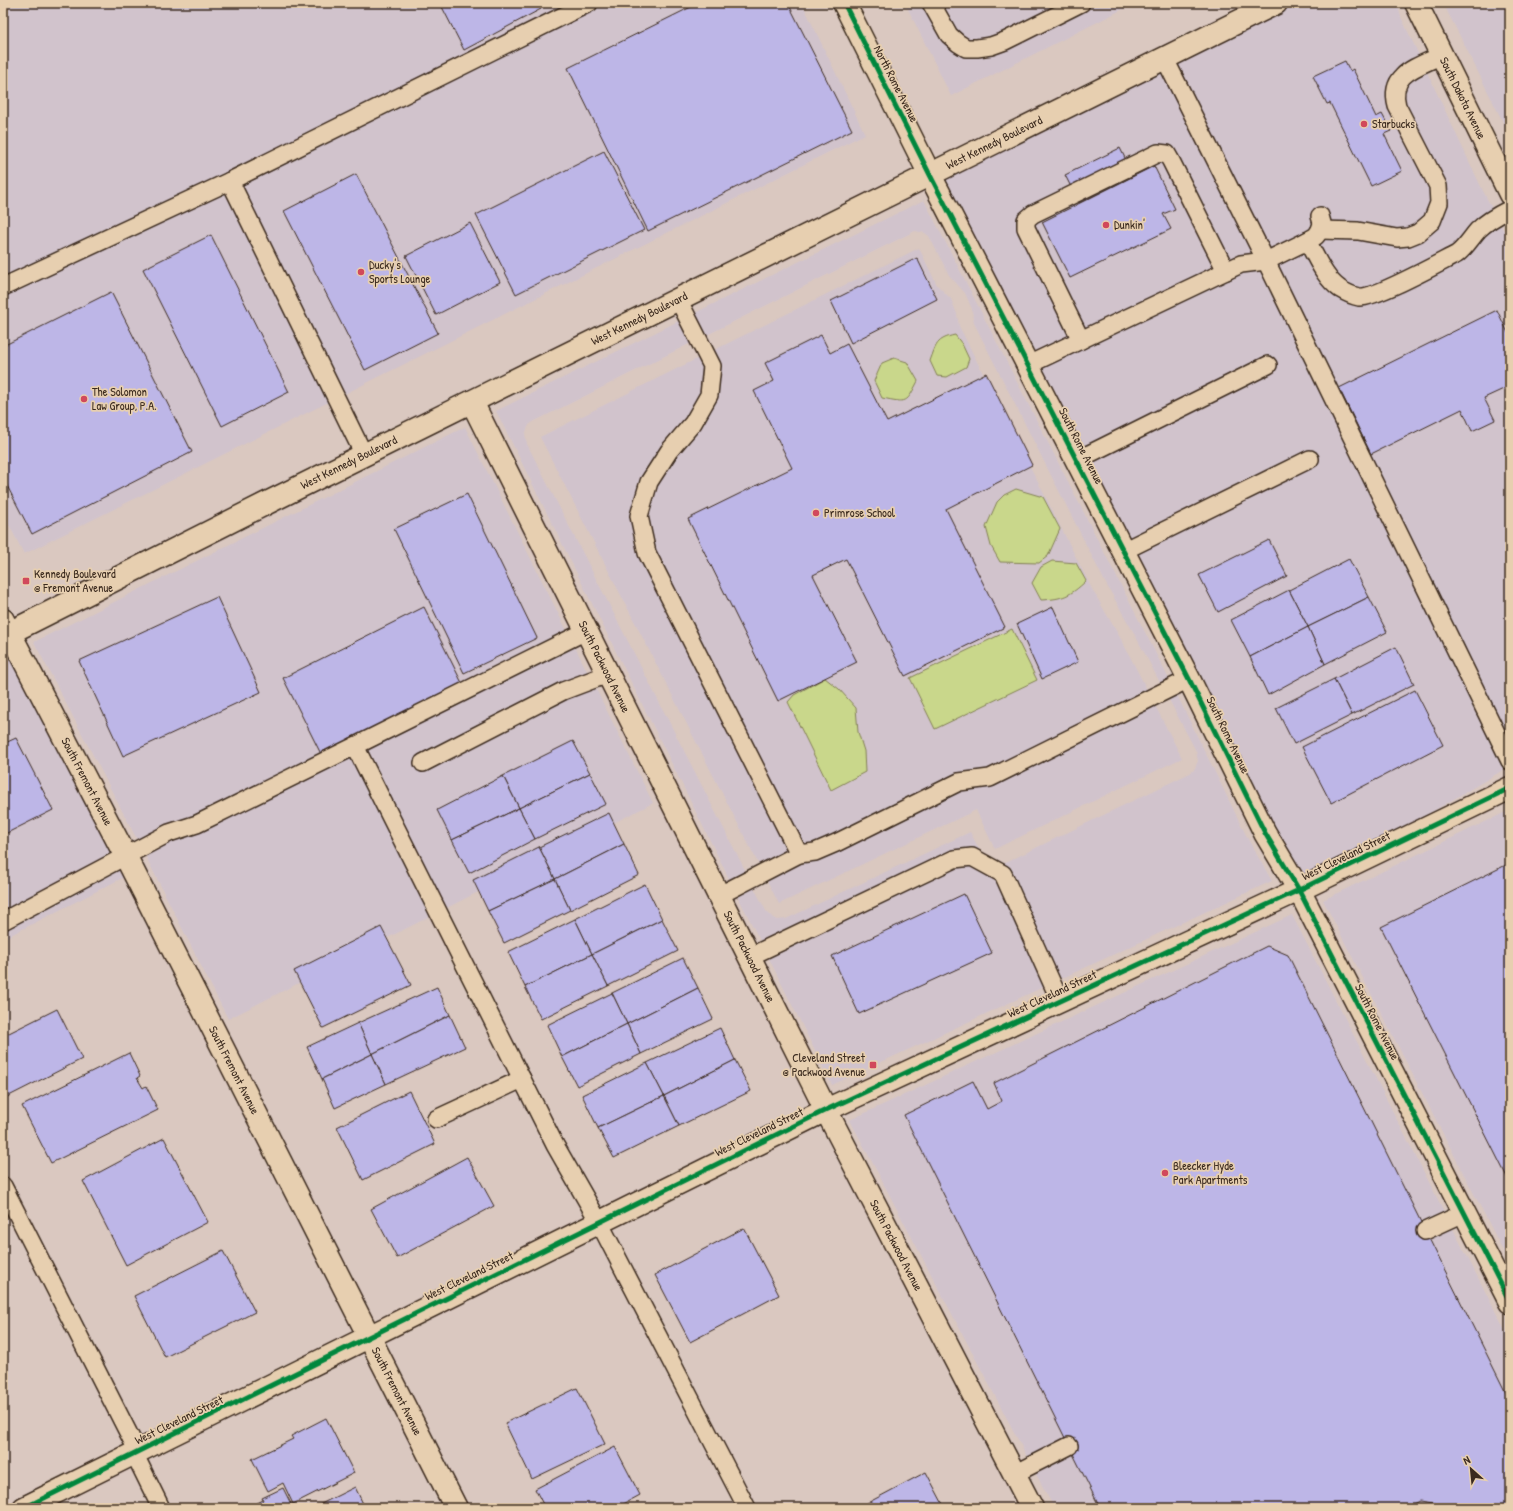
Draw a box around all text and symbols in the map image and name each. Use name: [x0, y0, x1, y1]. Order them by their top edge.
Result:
street label: North Rome Avenue: [870, 42, 923, 125]
street label: South Dakota Avenue: [1436, 54, 1491, 142]
street label: West Kennedy Boulevard: [943, 111, 1045, 173]
place label: Starbucks: [1372, 115, 1415, 132]
marker: Starbucks: [1359, 119, 1369, 129]
place label: Dunkin': [1114, 216, 1145, 233]
marker: Dunkin': [1101, 220, 1111, 230]
place label: Ducky's Sports Lounge: [369, 256, 430, 287]
marker: Ducky's Sports Lounge: [356, 267, 366, 277]
street label: West Kennedy Boulevard: [588, 287, 690, 349]
place label: The Solomon Law Group, P.A.: [92, 383, 157, 414]
marker: The Solomon Law Group, P.A.: [79, 394, 89, 404]
street label: South Rome Avenue: [1055, 405, 1108, 487]
street label: West Kennedy Boulevard: [298, 431, 400, 493]
place label: Primrose School: [824, 504, 896, 521]
marker: Primrose School: [811, 508, 821, 518]
place label: Kennedy Boulevard @ Fremont Avenue: [34, 565, 116, 596]
marker: Kennedy Boulevard @ Fremont Avenue: [21, 576, 31, 586]
street label: South Packwood Avenue: [575, 618, 635, 715]
street label: South Rome Avenue: [1203, 694, 1254, 776]
street label: South Fremont Avenue: [57, 734, 117, 828]
street label: West Cleveland Street: [1299, 826, 1394, 884]
street label: South Packwood Avenue: [720, 908, 780, 1005]
street label: West Cleveland Street: [1004, 965, 1100, 1022]
street label: South Rome Avenue: [1351, 981, 1404, 1063]
street label: South Fremont Avenue: [205, 1023, 264, 1117]
place label: Cleveland Street @ Packwood Avenue: [782, 1049, 866, 1080]
marker: Cleveland Street @ Packwood Avenue: [868, 1060, 878, 1070]
street label: West Cleveland Street: [712, 1102, 807, 1160]
place label: Bleecker Hyde Park Apartments: [1173, 1157, 1248, 1188]
marker: Bleecker Hyde Park Apartments: [1160, 1168, 1170, 1178]
street label: South Packwood Avenue: [866, 1197, 927, 1294]
street label: West Cleveland Street: [422, 1246, 517, 1304]
street label: South Fremont Avenue: [368, 1344, 427, 1438]
street label: West Cleveland Street: [132, 1390, 227, 1448]
north arrow: [1451, 1449, 1491, 1489]
text: N: [1461, 1452, 1472, 1468]

